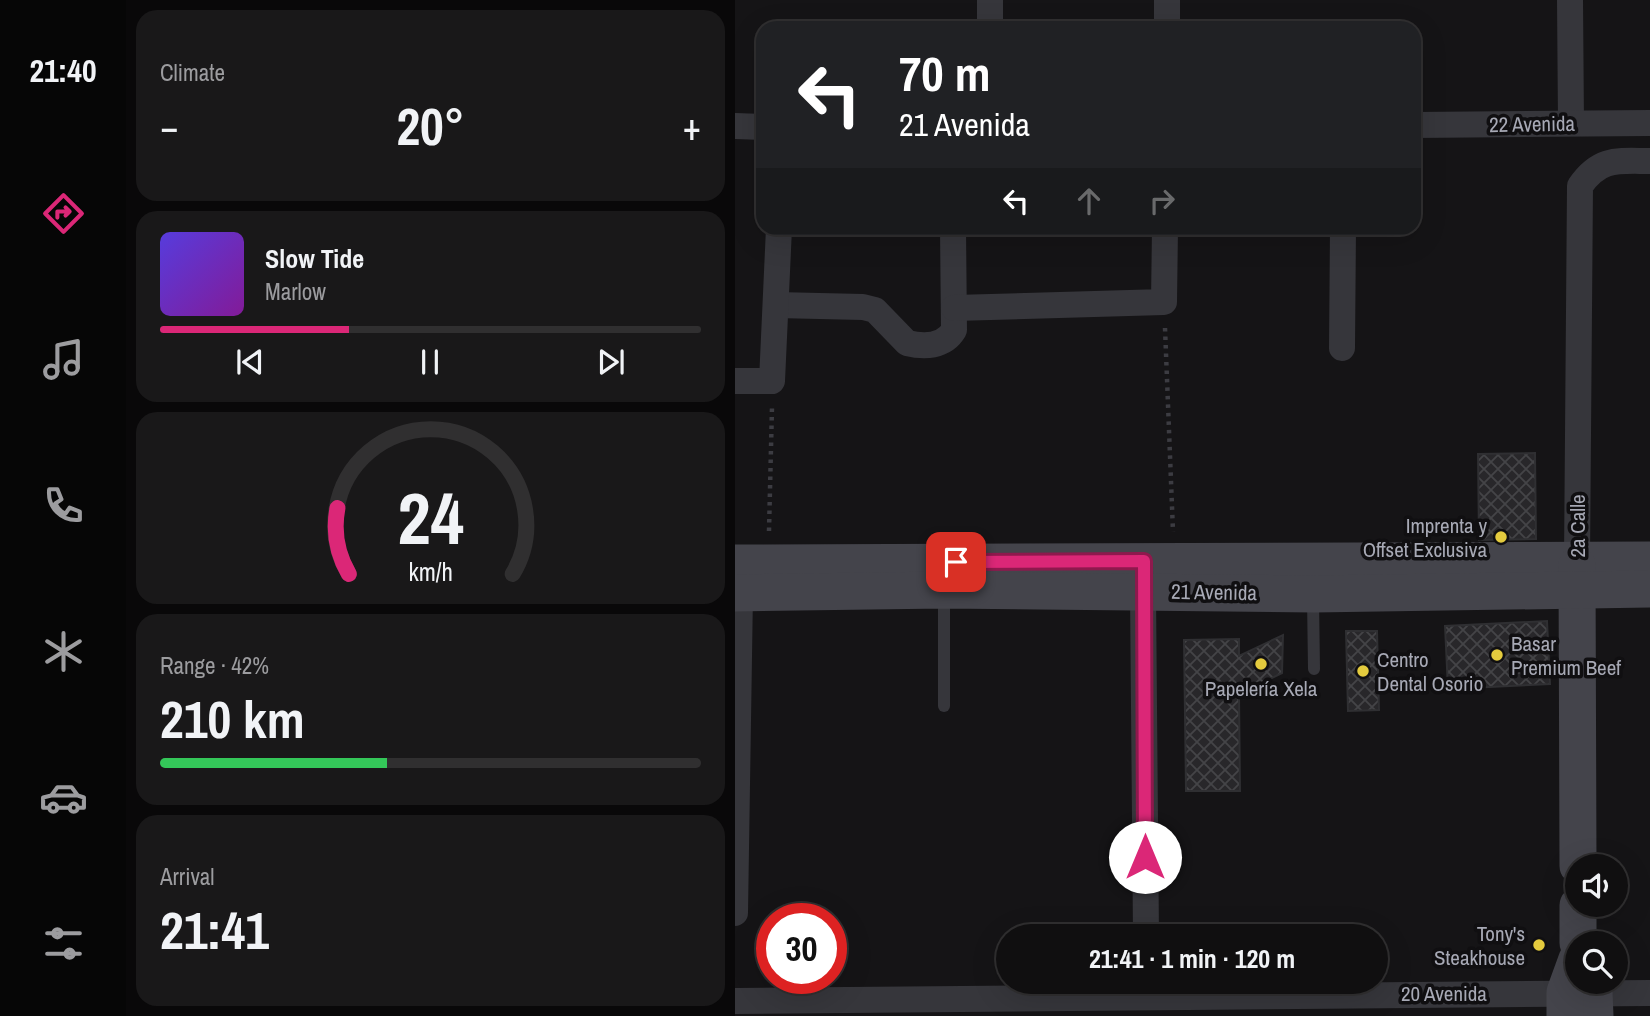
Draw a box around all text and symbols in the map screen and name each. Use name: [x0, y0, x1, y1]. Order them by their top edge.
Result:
text: 70 m: [899, 40, 991, 106]
text: 21:40: [29, 49, 97, 92]
icon: left: [784, 49, 875, 140]
text: Climate: [160, 57, 225, 88]
text: 20°: [396, 91, 465, 161]
text: −: [160, 101, 178, 152]
text: +: [683, 101, 701, 152]
text: 21 Avenida: [899, 103, 1030, 146]
street label: 22 Avenida: [1489, 109, 1576, 139]
icon: left: [997, 182, 1035, 220]
icon: ahead: [1070, 182, 1108, 220]
icon: right: [1143, 182, 1181, 220]
icon: directions: [39, 189, 88, 238]
text: Slow Tide: [265, 241, 364, 276]
text: Marlow: [265, 276, 326, 307]
icon: music: [39, 335, 88, 384]
icon: previous: [231, 343, 269, 381]
icon: pause: [411, 343, 449, 381]
icon: next: [592, 343, 630, 381]
text: 24: [397, 469, 464, 567]
icon: phone: [39, 481, 88, 530]
street label: 2a Calle: [1563, 494, 1592, 558]
place label: Imprenta y Offset Exclusiva: [1363, 511, 1487, 564]
marker: Imprenta y Offset Exclusiva: [1493, 529, 1509, 545]
pin: [926, 532, 986, 592]
icon: arrive: [937, 543, 975, 581]
text: km/h: [408, 555, 453, 589]
street label: 21 Avenida: [1171, 577, 1258, 607]
icon: climate: [39, 627, 88, 676]
place label: Basar Premium Beef: [1511, 629, 1621, 682]
place label: Centro Dental Osorio: [1377, 645, 1483, 698]
marker: Basar Premium Beef: [1489, 647, 1505, 663]
text: Range · 42%: [160, 650, 269, 681]
marker: Papelería Xela: [1253, 656, 1269, 672]
marker: Centro Dental Osorio: [1355, 663, 1371, 679]
place label: Papelería Xela: [1205, 674, 1318, 703]
text: 210 km: [160, 684, 305, 754]
icon: car: [39, 773, 88, 822]
position arrow: [1108, 820, 1182, 894]
map controls: [1565, 854, 1628, 994]
button: sound: [1565, 854, 1628, 917]
text: Arrival: [160, 861, 215, 892]
text: 21:41: [160, 895, 269, 965]
speed limit sign: 30: [756, 903, 847, 994]
icon: filters: [39, 919, 88, 968]
place label: Tony's Steakhouse: [1434, 919, 1525, 972]
button: search: [1565, 931, 1628, 994]
marker: Tony's Steakhouse: [1531, 937, 1547, 953]
text: 21:41 · 1 min · 120 m: [1089, 941, 1295, 976]
street label: 20 Avenida: [1401, 979, 1487, 1008]

